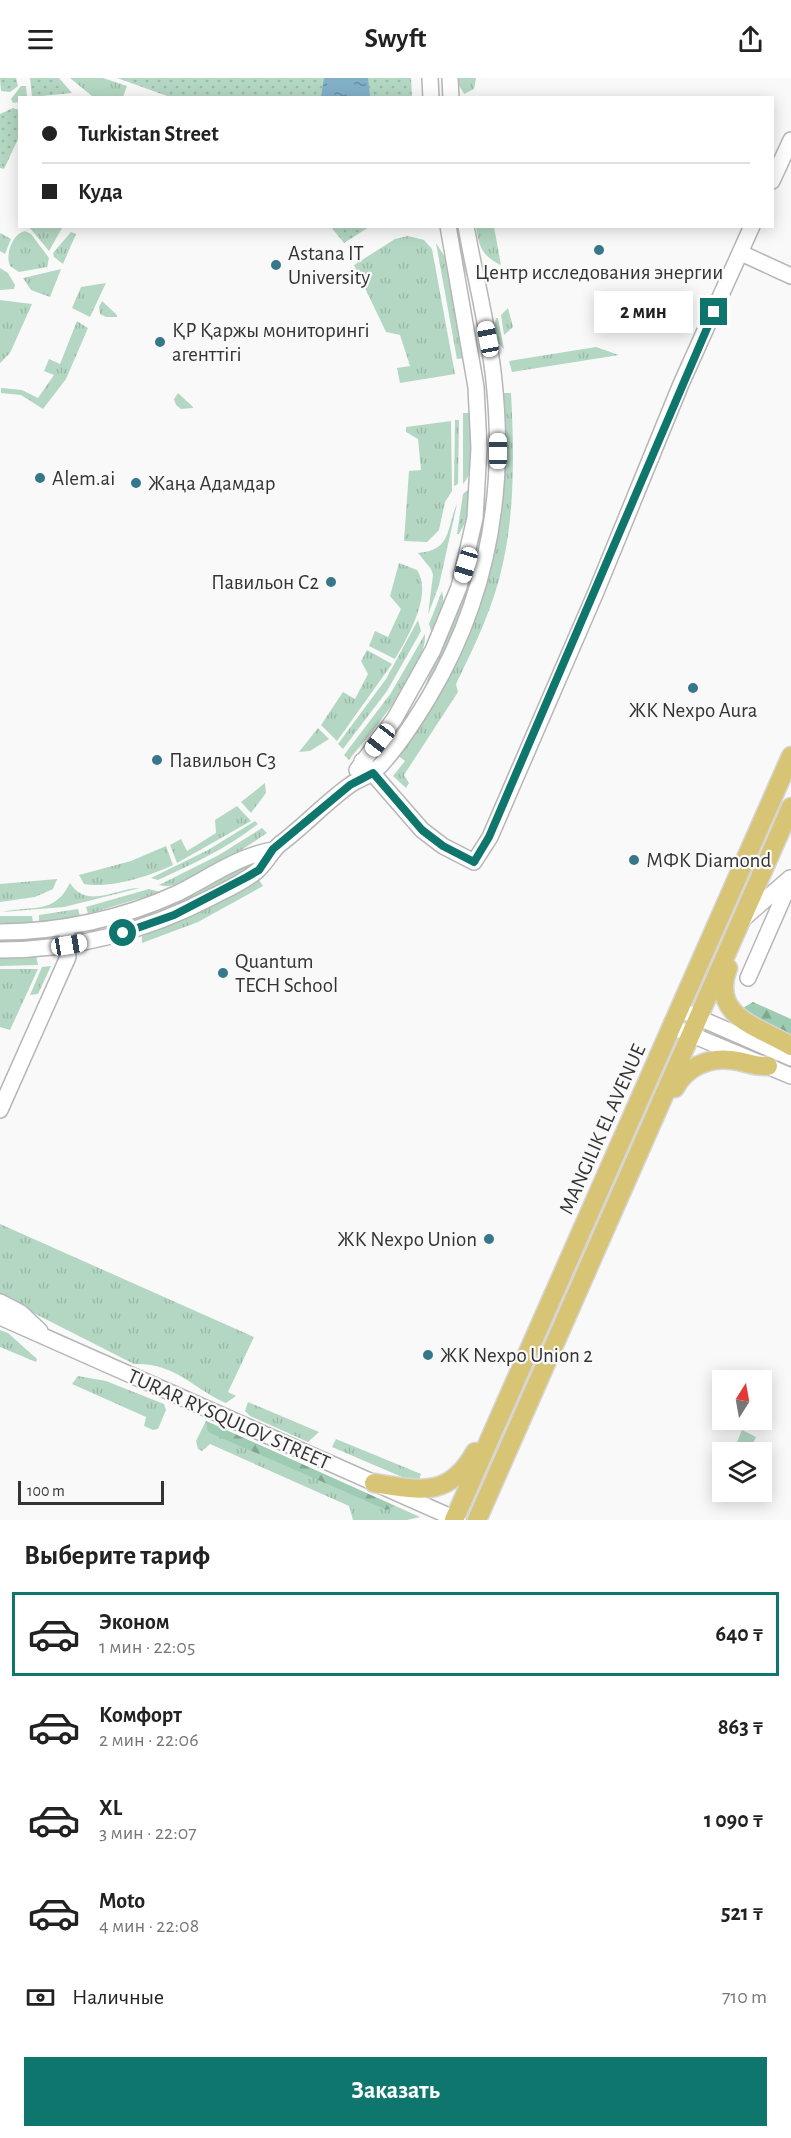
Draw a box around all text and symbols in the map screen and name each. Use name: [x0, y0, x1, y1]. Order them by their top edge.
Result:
icon: menu: [24, 23, 57, 56]
icon: share: [734, 23, 767, 56]
text: Swyft: [365, 25, 426, 52]
text: Turkistan Street: [78, 123, 219, 145]
text: Куда: [78, 181, 123, 203]
place label: Astana IT University: [288, 243, 370, 288]
marker: Центр исследования энергии: [592, 243, 606, 257]
marker: Astana IT University: [269, 258, 283, 272]
place label: Центр исследования энергии: [475, 262, 723, 283]
callout: 2 мин: [594, 291, 693, 333]
route end: [700, 298, 727, 325]
text: 2 мин: [620, 302, 667, 322]
place label: ҚР Қаржы мониторингі агенттігі: [172, 320, 370, 365]
car: [476, 320, 500, 358]
marker: ҚР Қаржы мониторингі агенттігі: [153, 335, 167, 349]
car: [489, 433, 507, 469]
place label: Alem.ai: [52, 468, 115, 489]
marker: Alem.ai: [33, 471, 47, 485]
place label: Жаңа Адамдар: [148, 473, 276, 494]
marker: Жаңа Адамдар: [129, 476, 143, 490]
car: [452, 545, 480, 585]
place label: Павильон С2: [211, 572, 319, 593]
marker: Павильон С2: [324, 575, 338, 589]
marker: ЖК Nexpo Aura: [686, 681, 700, 695]
place label: ЖК Nexpo Aura: [629, 700, 758, 721]
car: [362, 720, 398, 760]
place label: Павильон С3: [169, 750, 276, 771]
marker: Павильон С3: [150, 753, 164, 767]
place label: МФК Diamond: [646, 850, 771, 871]
marker: МФК Diamond: [627, 853, 641, 867]
route start: [109, 919, 136, 946]
car: [50, 933, 88, 957]
place label: Quantum TECH School: [235, 951, 338, 996]
marker: Quantum TECH School: [216, 966, 230, 980]
street label: MANGILIK EL AVENUE: [555, 1041, 649, 1217]
place label: ЖК Nexpo Union: [337, 1229, 477, 1250]
marker: ЖК Nexpo Union: [482, 1232, 496, 1246]
place label: ЖК Nexpo Union 2: [440, 1345, 593, 1366]
marker: ЖК Nexpo Union 2: [421, 1348, 435, 1362]
street label: TURAR RYSQULOV STREET: [124, 1365, 333, 1474]
north arrow: [712, 1370, 772, 1430]
map controls: [712, 1370, 772, 1502]
button: layers: [712, 1442, 772, 1502]
scale bar: [18, 1478, 164, 1506]
text: 100 m: [27, 1483, 65, 1499]
text: Выберите тариф: [24, 1542, 210, 1569]
icon: car: [27, 1607, 81, 1661]
text: Эконом: [99, 1611, 170, 1633]
text: 640 ₸: [716, 1623, 764, 1645]
text: 1 мин · 22:05: [99, 1637, 195, 1657]
icon: car: [27, 1700, 81, 1754]
text: Комфорт: [99, 1704, 182, 1726]
text: 863 ₸: [718, 1716, 764, 1738]
text: 2 мин · 22:06: [99, 1730, 199, 1750]
icon: car: [27, 1793, 81, 1847]
text: XL: [99, 1797, 122, 1819]
text: 1 090 ₸: [704, 1809, 764, 1831]
text: 3 мин · 22:07: [99, 1823, 197, 1843]
icon: car: [27, 1886, 81, 1940]
text: Moto: [99, 1890, 145, 1912]
text: 521 ₸: [721, 1902, 764, 1924]
text: 4 мин · 22:08: [99, 1916, 199, 1936]
icon: cash: [24, 1981, 57, 2014]
text: Наличные: [72, 1986, 164, 2008]
text: 710 m: [722, 1987, 767, 2007]
button: Заказать: [24, 2057, 767, 2126]

